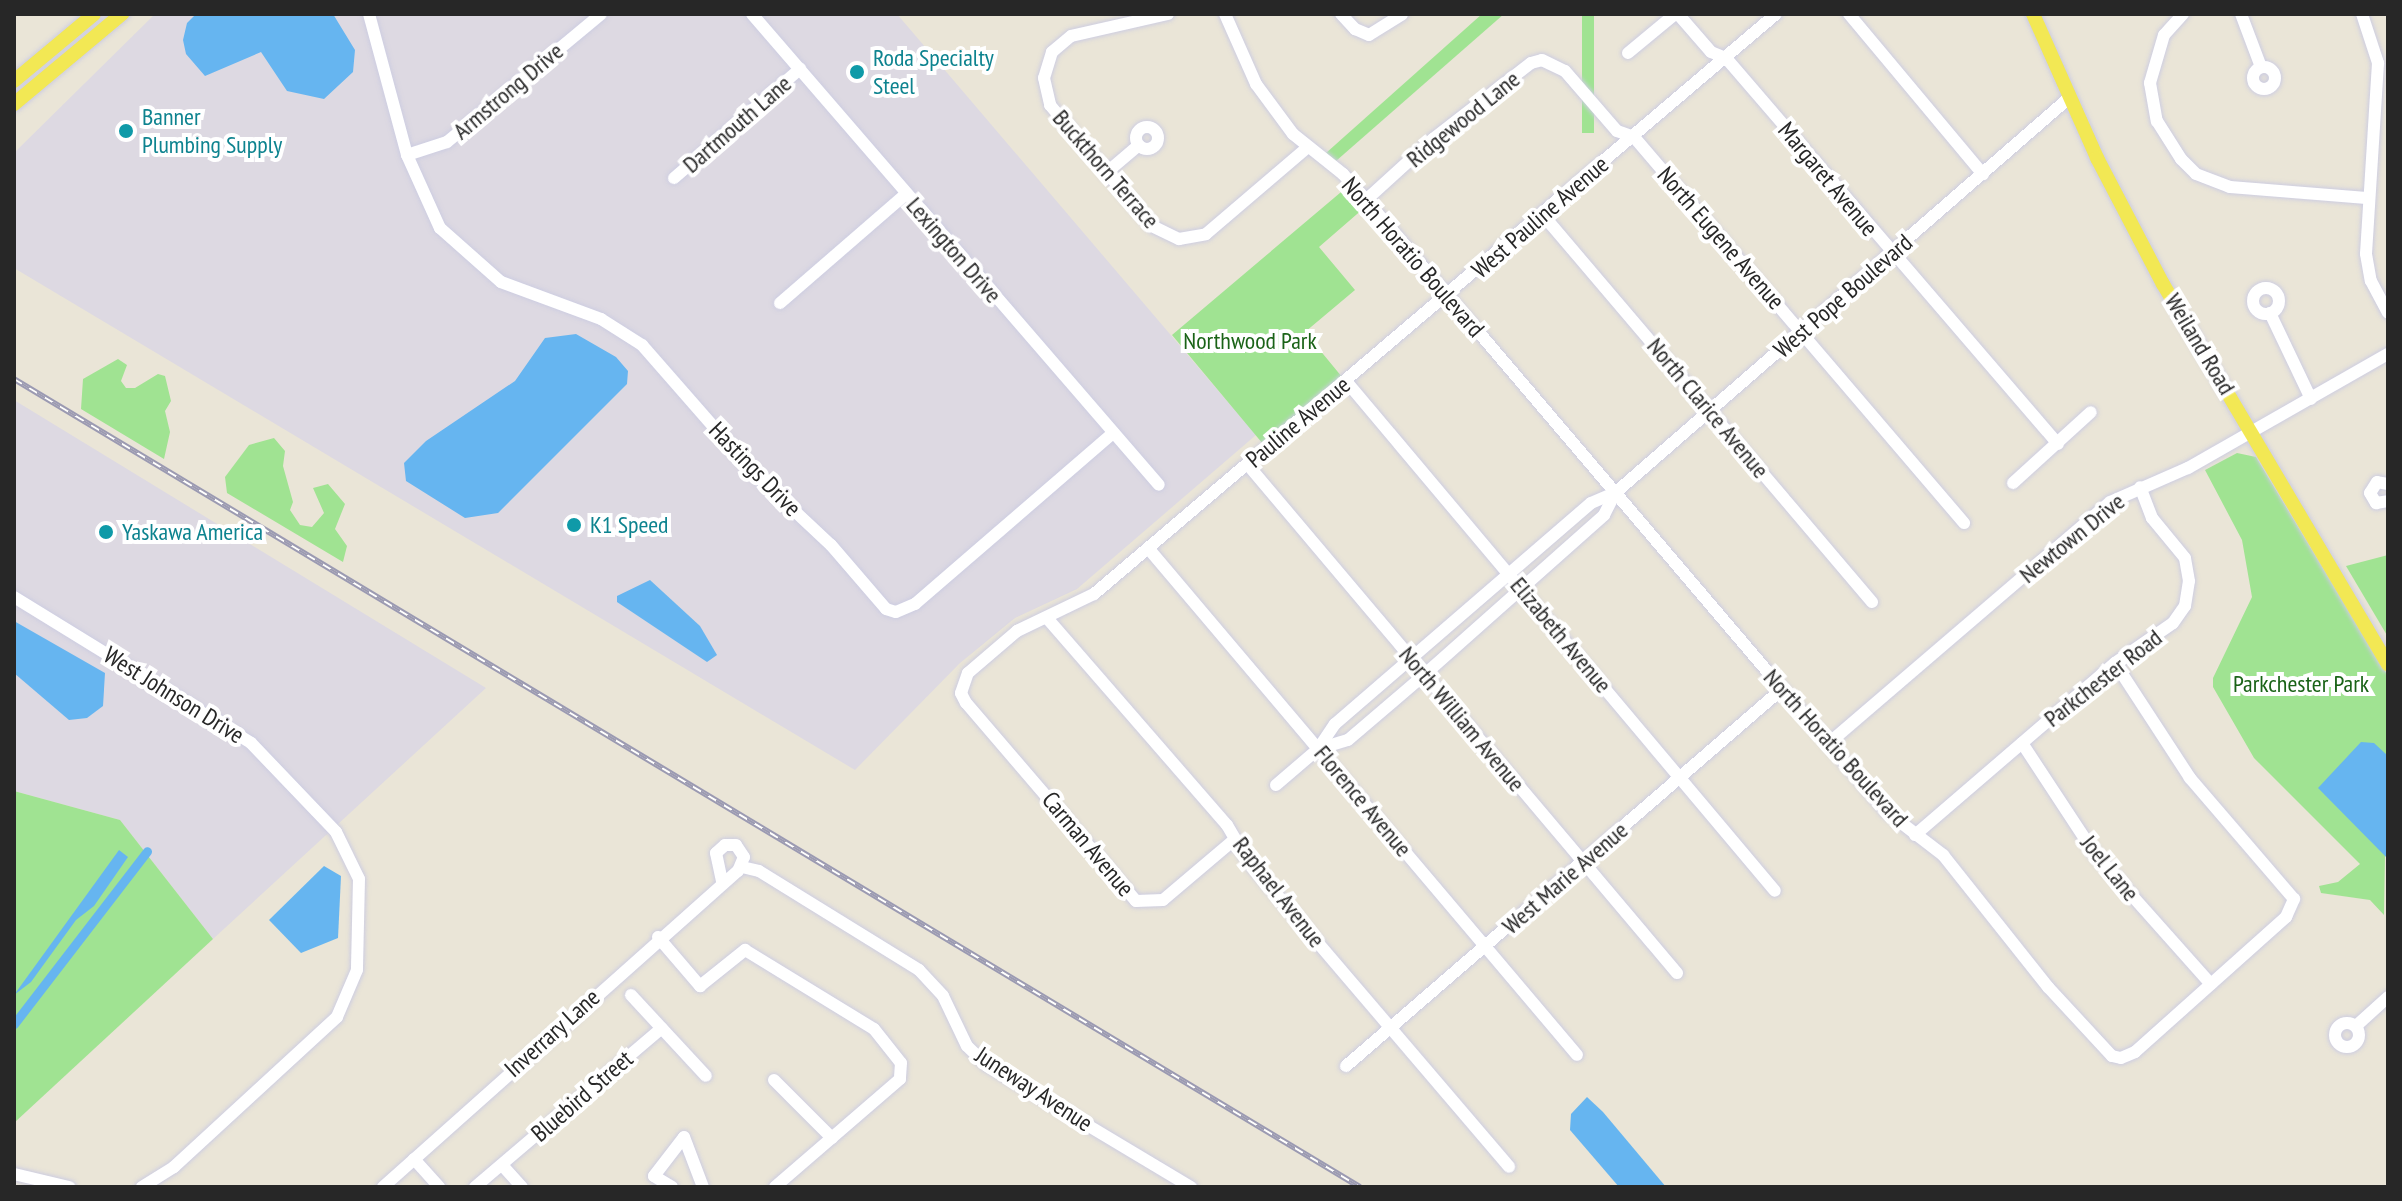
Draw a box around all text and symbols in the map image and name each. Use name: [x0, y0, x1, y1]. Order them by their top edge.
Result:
street label: Armstrong Drive: [447, 37, 569, 145]
place label: Roda Specialty Steel: [873, 44, 994, 100]
marker: Roda Specialty Steel: [848, 63, 866, 81]
street label: Ridgewood Lane: [1401, 65, 1525, 173]
street label: Dartmouth Lane: [677, 69, 797, 179]
place label: Banner Plumbing Supply: [142, 103, 282, 159]
street label: Buckthorn Terrace: [1046, 104, 1166, 234]
street label: Margaret Avenue: [1772, 116, 1884, 242]
marker: Banner Plumbing Supply: [117, 122, 135, 140]
street label: West Pauline Avenue: [1466, 150, 1614, 284]
street label: North Eugene Avenue: [1651, 161, 1791, 315]
street label: North Horatio Boulevard: [1336, 171, 1490, 343]
street label: Lexington Drive: [900, 191, 1008, 309]
street label: West Pope Boulevard: [1768, 228, 1918, 364]
street label: Weiland Road: [2159, 288, 2241, 400]
park label: Northwood Park: [1183, 327, 1317, 355]
street label: North Clarice Avenue: [1641, 332, 1775, 484]
street label: Pauline Avenue: [1240, 370, 1356, 474]
street label: Hastings Drive: [703, 416, 807, 522]
street label: Newtown Drive: [2014, 487, 2130, 589]
place label: K1 Speed: [590, 511, 668, 539]
marker: K1 Speed: [565, 516, 583, 534]
place label: Yaskawa America: [122, 518, 264, 546]
marker: Yaskawa America: [97, 523, 115, 541]
street label: Elizabeth Avenue: [1504, 571, 1618, 699]
street label: Parkchester Road: [2038, 623, 2168, 733]
street label: West Johnson Drive: [99, 640, 249, 750]
street label: North William Avenue: [1393, 640, 1531, 798]
street label: North Horatio Boulevard: [1758, 663, 1914, 833]
park label: Parkchester Park: [2233, 670, 2369, 698]
street label: Florence Avenue: [1308, 739, 1418, 863]
street label: Carman Avenue: [1036, 786, 1140, 902]
street label: West Marie Avenue: [1496, 816, 1634, 940]
street label: Joel Lane: [2075, 829, 2145, 907]
street label: Raphael Avenue: [1227, 831, 1331, 953]
street label: Inverrary Lane: [498, 983, 606, 1083]
street label: Juneway Avenue: [970, 1040, 1098, 1138]
street label: Bluebird Street: [526, 1044, 638, 1148]

